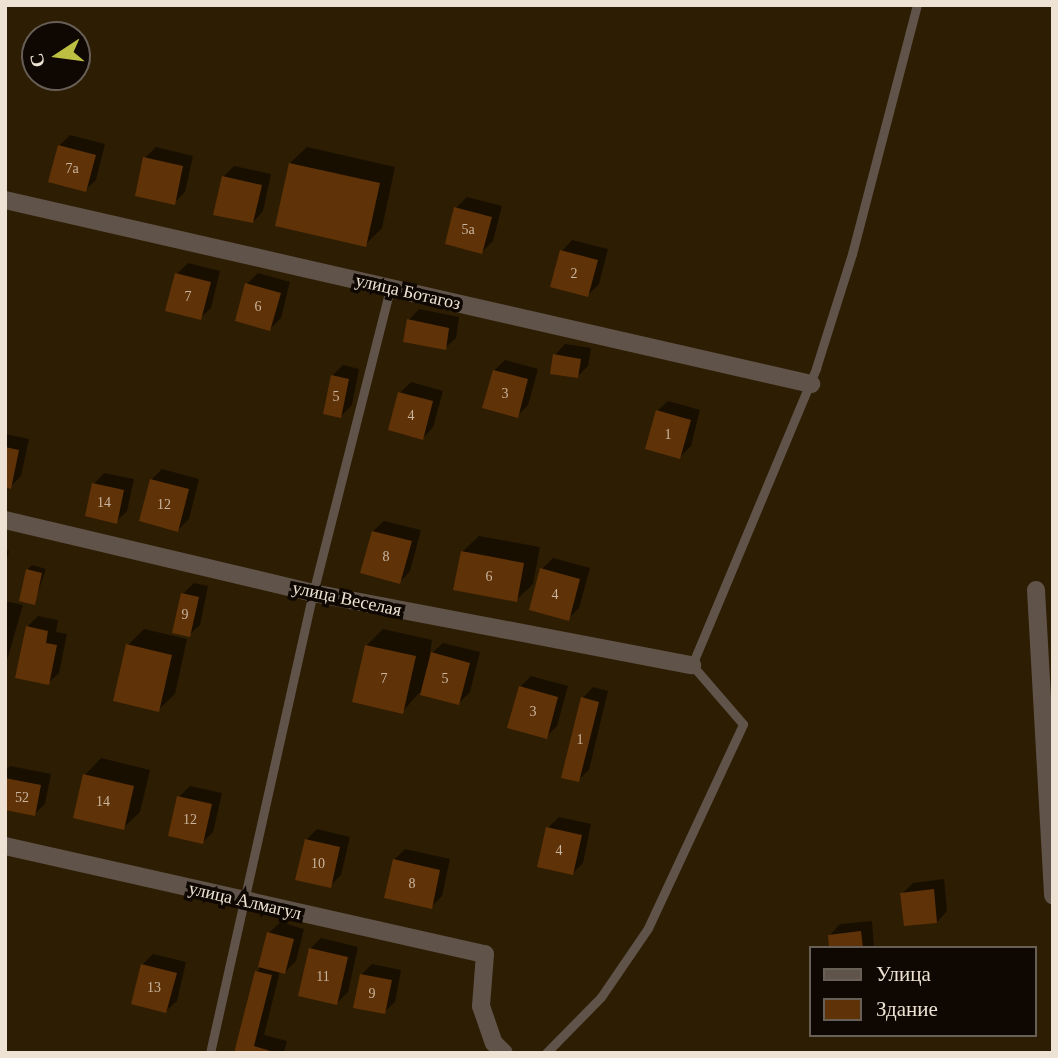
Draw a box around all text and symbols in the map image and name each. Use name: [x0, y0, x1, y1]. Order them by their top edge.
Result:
north arrow: [21, 21, 91, 91]
text: С: [25, 51, 49, 69]
house number: 7а: [65, 161, 79, 177]
house number: 5а: [461, 222, 475, 238]
house number: 2: [570, 266, 578, 282]
street label: улица Ботагоз: [353, 269, 463, 315]
house number: 7: [184, 289, 192, 305]
house number: 6: [254, 299, 262, 315]
house number: 3: [502, 386, 508, 402]
house number: 5: [332, 389, 340, 405]
house number: 4: [408, 408, 414, 424]
house number: 1: [664, 427, 672, 443]
house number: 14: [97, 495, 111, 511]
house number: 12: [157, 497, 171, 513]
house number: 8: [382, 549, 390, 565]
house number: 6: [486, 569, 492, 585]
street label: улица Веселая: [291, 577, 403, 621]
house number: 4: [552, 587, 558, 603]
house number: 9: [182, 607, 188, 623]
house number: 7: [380, 671, 388, 687]
house number: 5: [442, 671, 448, 687]
house number: 3: [530, 704, 536, 720]
house number: 1: [576, 732, 584, 748]
house number: 52: [15, 790, 29, 806]
house number: 14: [96, 794, 110, 810]
house number: 12: [183, 812, 197, 828]
house number: 4: [556, 843, 562, 859]
house number: 10: [311, 856, 325, 872]
house number: 8: [408, 876, 416, 892]
street label: улица Алмагул: [187, 878, 303, 924]
legend: [810, 946, 1037, 1037]
text: Улица: [876, 962, 931, 986]
house number: 11: [316, 969, 330, 985]
house number: 13: [147, 980, 161, 996]
house number: 9: [368, 986, 376, 1002]
text: Здание: [876, 997, 938, 1021]

